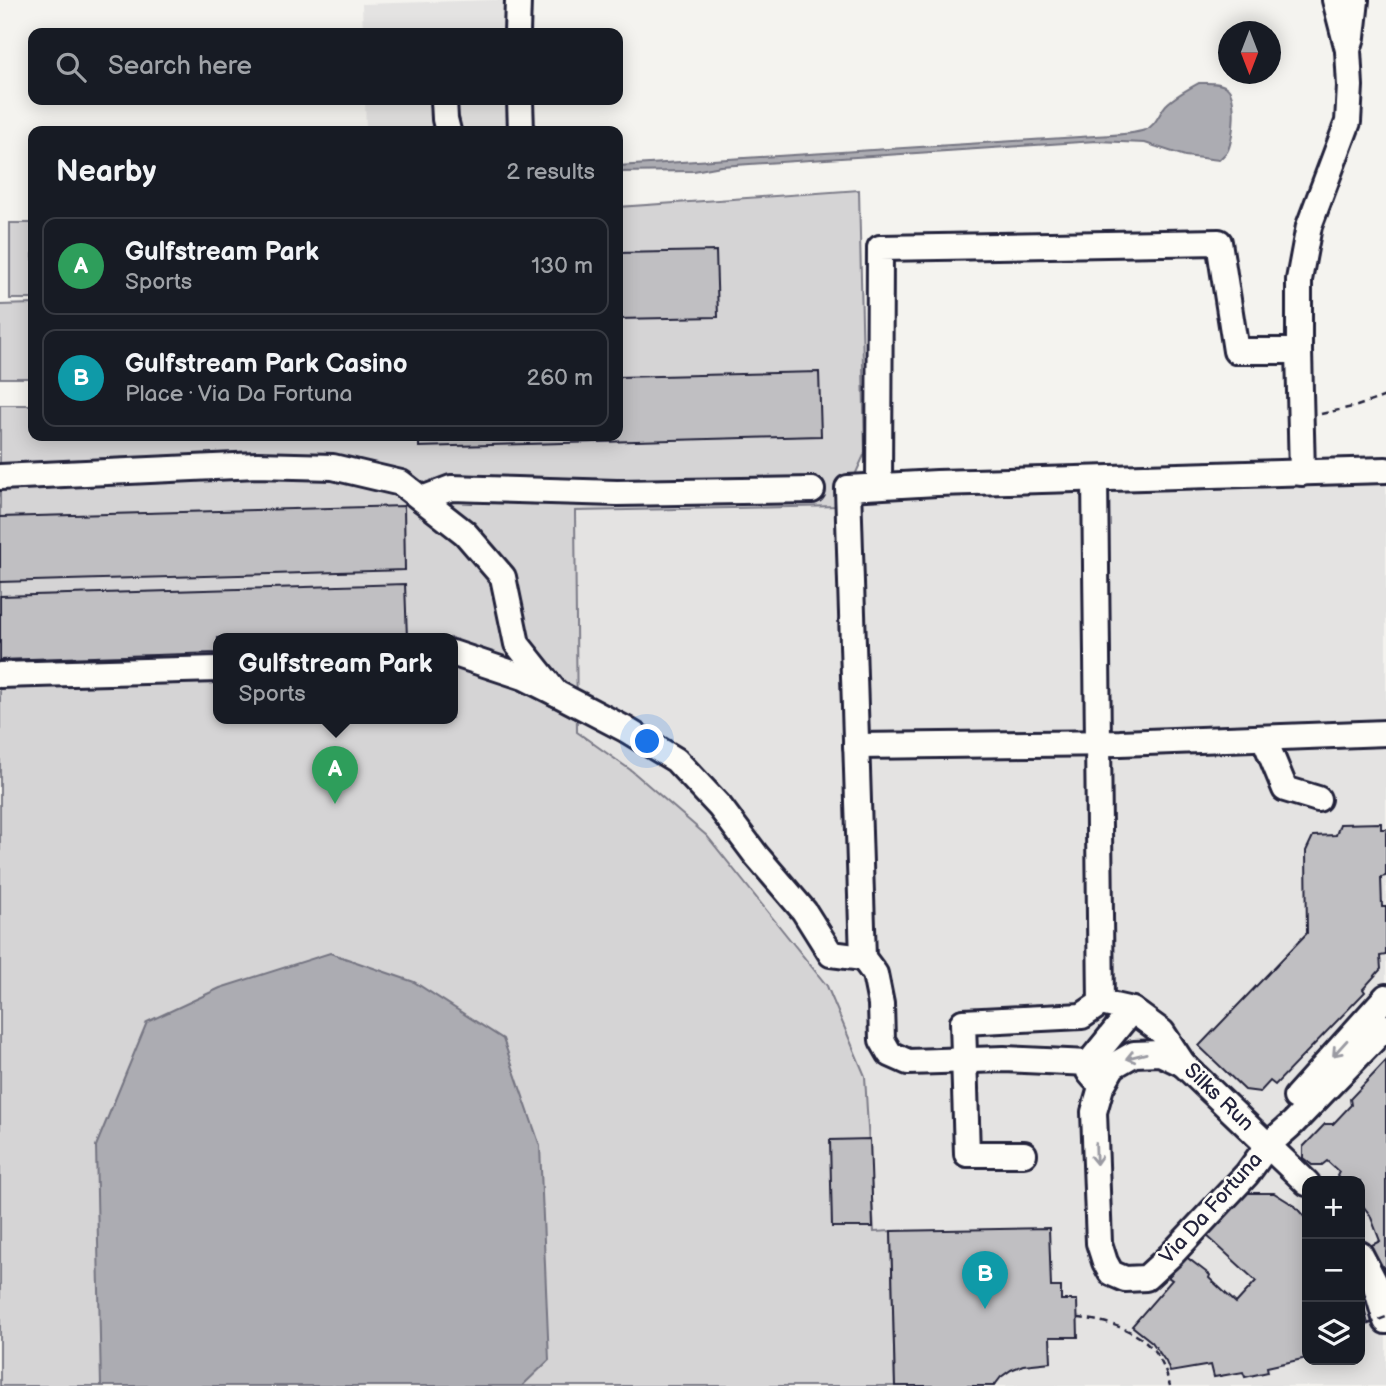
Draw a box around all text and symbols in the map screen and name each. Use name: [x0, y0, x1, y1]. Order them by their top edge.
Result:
north arrow: [1218, 21, 1281, 84]
search box: [28, 28, 623, 105]
icon: search: [52, 48, 90, 86]
text: Search here: [108, 51, 252, 82]
text: Nearby: [56, 154, 156, 190]
text: 2 results: [506, 158, 595, 186]
text: Gulfstream Park: [125, 237, 319, 268]
text: A: [74, 252, 88, 280]
text: 130 m: [531, 252, 593, 280]
text: Sports: [125, 268, 192, 296]
text: Gulfstream Park Casino: [125, 349, 408, 380]
text: B: [73, 364, 89, 392]
text: 260 m: [527, 364, 593, 392]
text: Place · Via Da Fortuna: [125, 380, 353, 408]
popup: [213, 633, 458, 724]
text: Gulfstream Park: [239, 649, 432, 680]
text: Sports: [239, 680, 306, 708]
your location: [630, 724, 664, 758]
pin: A: [312, 746, 358, 804]
one-way arrow: [1332, 1039, 1348, 1057]
one-way arrow: [1126, 1050, 1148, 1063]
street label: Silks Run: [1179, 1058, 1259, 1136]
one-way arrow: [1089, 1142, 1102, 1165]
street label: Via Da Fortuna: [1154, 1147, 1268, 1269]
map controls: [1302, 1176, 1365, 1365]
button: +: [1302, 1176, 1365, 1239]
button: −: [1302, 1239, 1365, 1302]
pin: B: [962, 1251, 1008, 1309]
button: layers: [1302, 1302, 1365, 1365]

